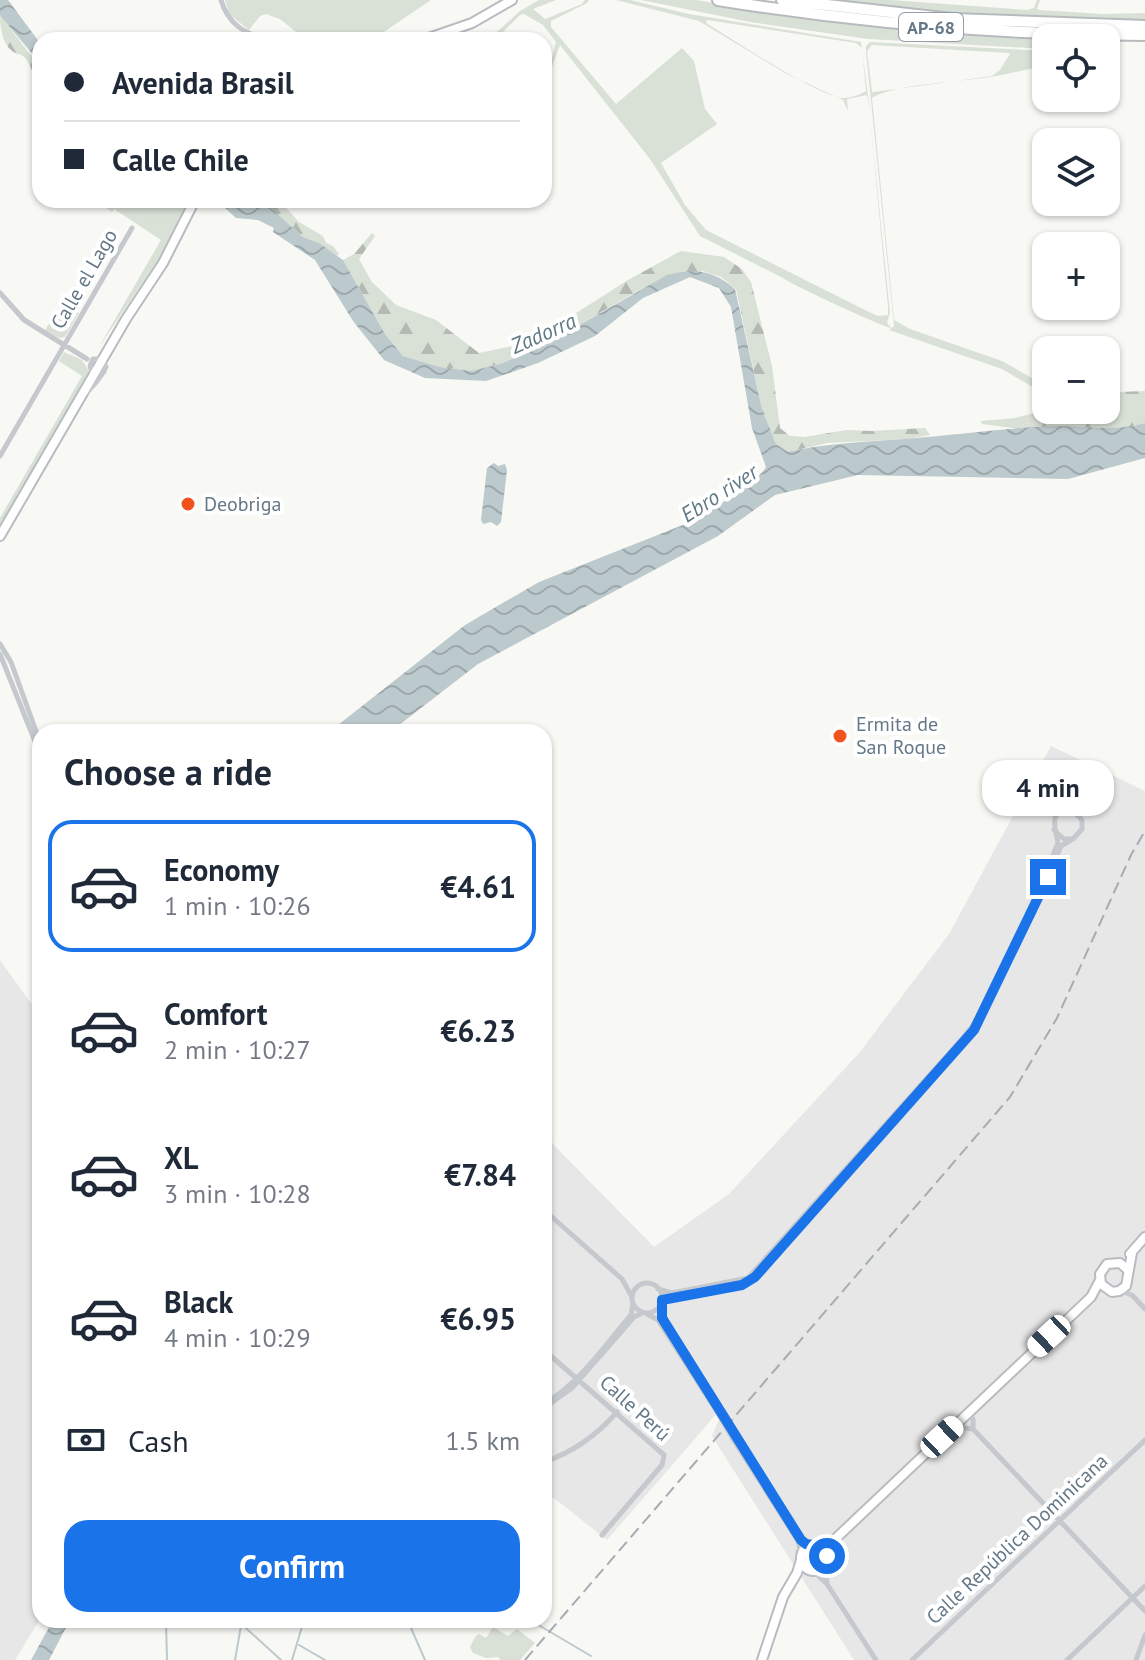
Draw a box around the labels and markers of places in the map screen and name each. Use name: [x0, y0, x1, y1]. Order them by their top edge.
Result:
place label: Deobriga: [204, 491, 281, 517]
marker: Deobriga: [179, 495, 197, 513]
place label: Ermita de San Roque: [856, 711, 946, 760]
marker: Ermita de San Roque: [831, 727, 849, 745]

